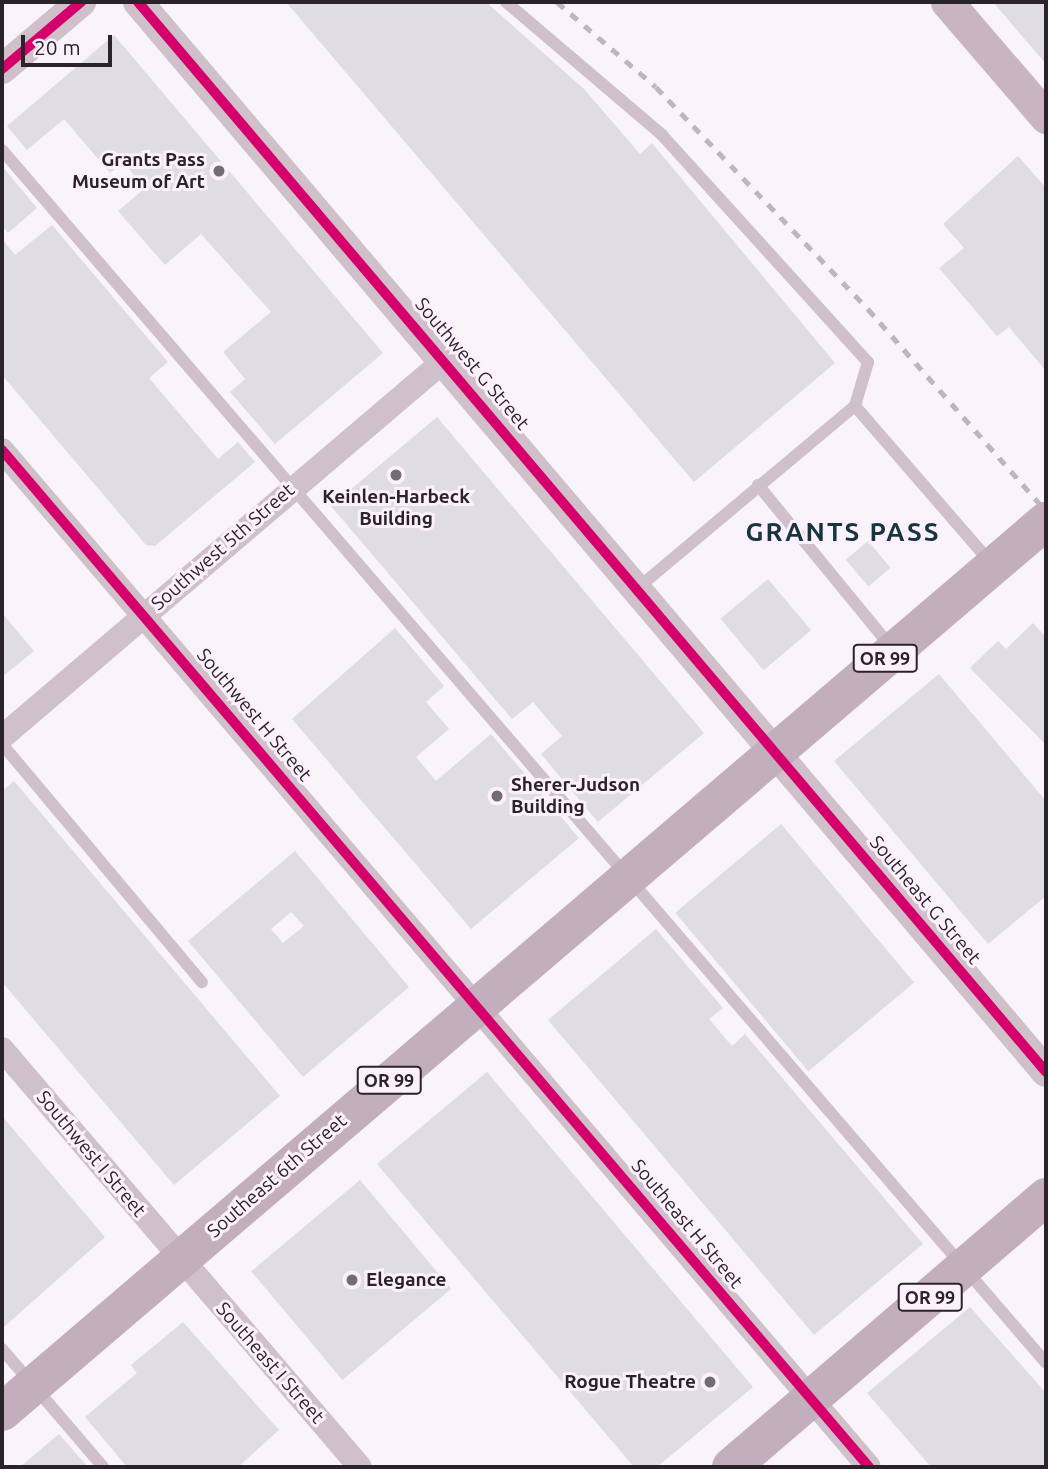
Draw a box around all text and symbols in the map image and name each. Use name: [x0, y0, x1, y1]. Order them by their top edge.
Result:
scale bar: [24, 21, 116, 65]
text: 20 m: [34, 35, 81, 59]
place label: Grants Pass Museum of Art: [72, 149, 205, 193]
marker: Grants Pass Museum of Art: [211, 163, 227, 179]
street label: Southwest G Street: [410, 293, 534, 435]
marker: Keinlen-Harbeck Building: [388, 467, 404, 483]
street label: Southwest 5th Street: [147, 479, 299, 615]
place label: Keinlen-Harbeck Building: [322, 486, 470, 530]
district label: GRANTS PASS: [747, 516, 939, 548]
street label: Southwest H Street: [192, 644, 316, 786]
road number: OR 99: [852, 644, 918, 672]
place label: Sherer-Judson Building: [511, 774, 640, 818]
marker: Sherer-Judson Building: [489, 788, 505, 804]
street label: Southeast G Street: [865, 831, 985, 969]
road number: OR 99: [356, 1065, 422, 1094]
street label: Southwest I Street: [32, 1086, 150, 1222]
street label: Southeast 6th Street: [203, 1109, 351, 1243]
street label: Southeast H Street: [626, 1155, 748, 1293]
place label: Elegance: [366, 1269, 447, 1291]
marker: Elegance: [344, 1272, 360, 1288]
road number: OR 99: [897, 1282, 963, 1312]
street label: Southeast I Street: [211, 1298, 329, 1428]
place label: Rogue Theatre: [564, 1371, 696, 1393]
marker: Rogue Theatre: [702, 1374, 718, 1390]

